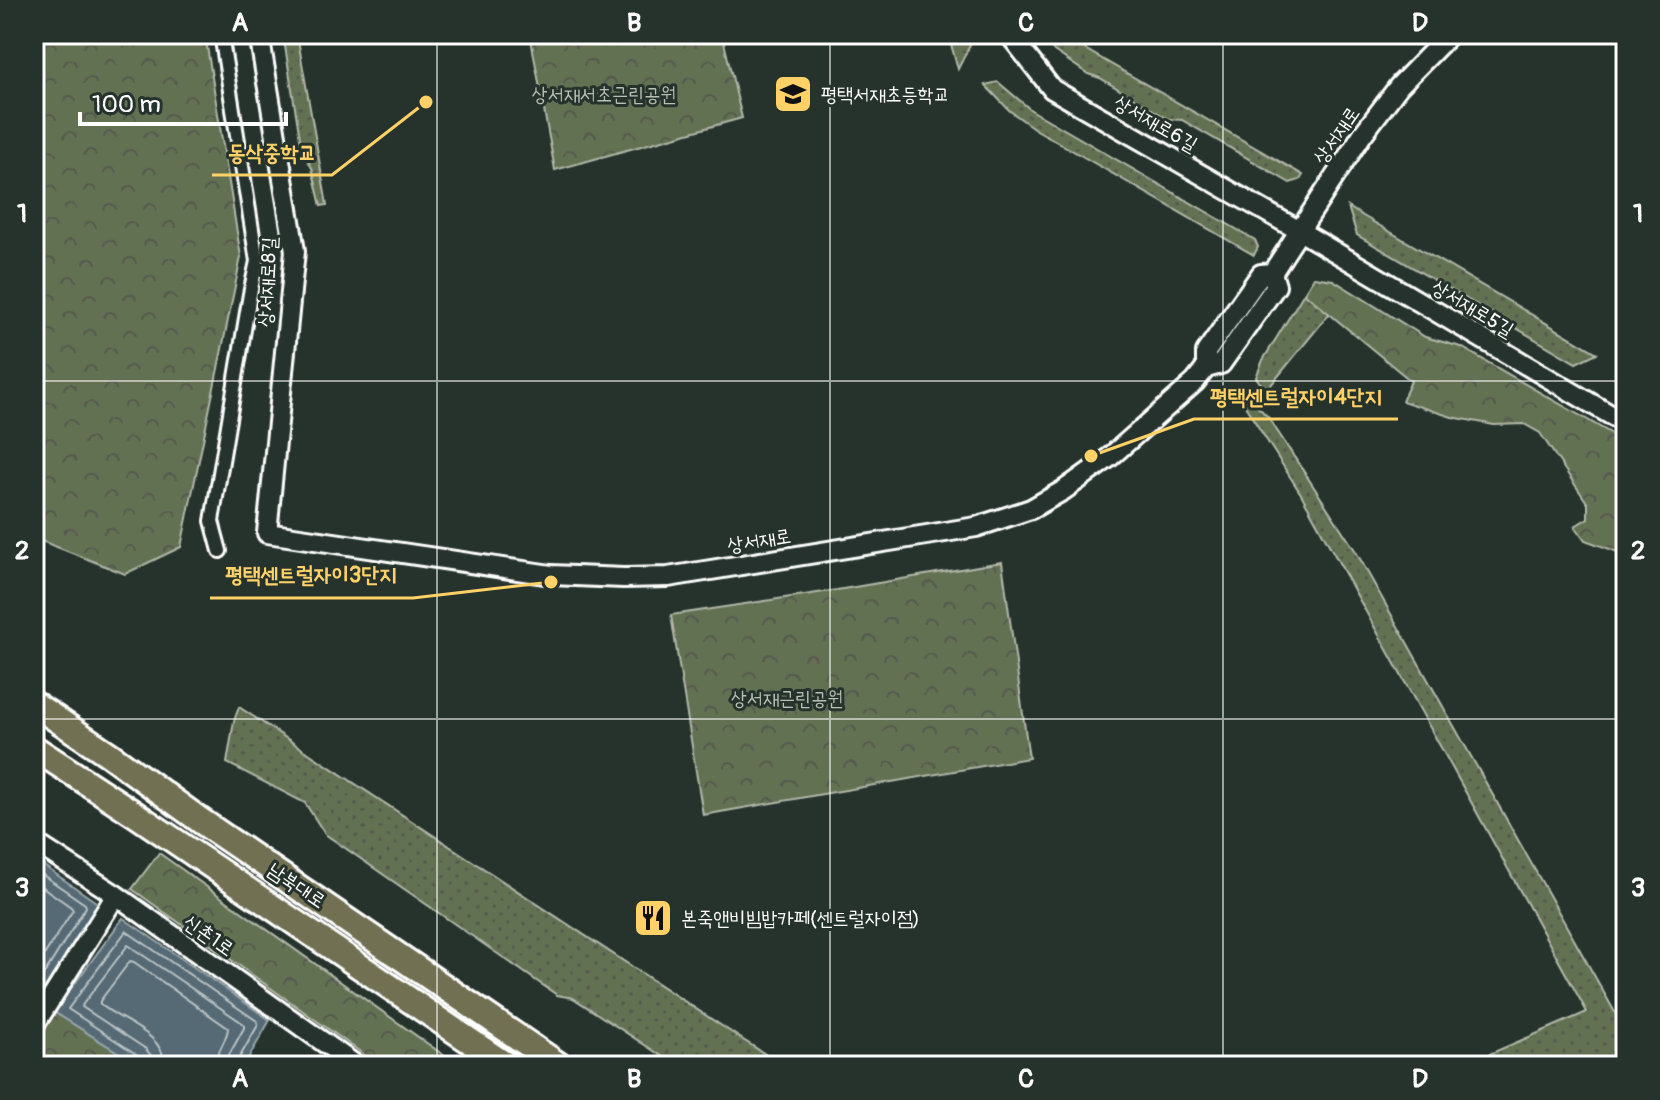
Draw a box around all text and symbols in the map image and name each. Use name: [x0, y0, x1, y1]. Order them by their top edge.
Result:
text: A: [232, 7, 249, 39]
text: B: [627, 7, 641, 39]
text: C: [1018, 7, 1034, 39]
text: D: [1412, 7, 1428, 39]
school or university icon: 평택서재초등학교: [772, 73, 814, 115]
scale bar: [80, 76, 286, 126]
park label: 상서재서초근린공원: [532, 82, 676, 107]
place label: 평택서재초등학교: [821, 82, 950, 107]
text: 100 m: [92, 90, 161, 119]
street label: 상서재로6길: [1110, 90, 1202, 157]
street label: 상서재로: [1308, 102, 1365, 169]
callout: 동삭중학교: [212, 129, 332, 175]
text: 동삭중학교: [228, 139, 316, 167]
text: 1: [17, 198, 27, 230]
text: 1: [1633, 198, 1643, 230]
street label: 상서재로8길: [253, 236, 282, 328]
street label: 상서재로5길: [1427, 274, 1518, 343]
callout: 평택센트럴자이4단지: [1194, 373, 1398, 419]
text: 평택센트럴자이4단지: [1210, 383, 1382, 411]
street label: 상서재로: [725, 523, 793, 558]
text: 2: [15, 535, 29, 567]
text: 2: [1631, 535, 1645, 567]
callout: 평택센트럴자이3단지: [210, 552, 413, 598]
text: 평택센트럴자이3단지: [225, 561, 397, 589]
park label: 상서재근린공원: [731, 686, 843, 711]
street label: 남북대로: [263, 857, 330, 914]
text: 3: [15, 872, 29, 904]
text: 3: [1631, 872, 1645, 904]
restaurant icon: 본죽앤비빔밥카페(센트럴자이점): [632, 897, 674, 939]
place label: 본죽앤비빔밥카페(센트럴자이점): [681, 906, 920, 931]
street label: 신촌1로: [179, 909, 239, 962]
text: A: [232, 1063, 249, 1095]
text: B: [627, 1063, 641, 1095]
text: C: [1018, 1063, 1034, 1095]
text: D: [1412, 1063, 1428, 1095]

